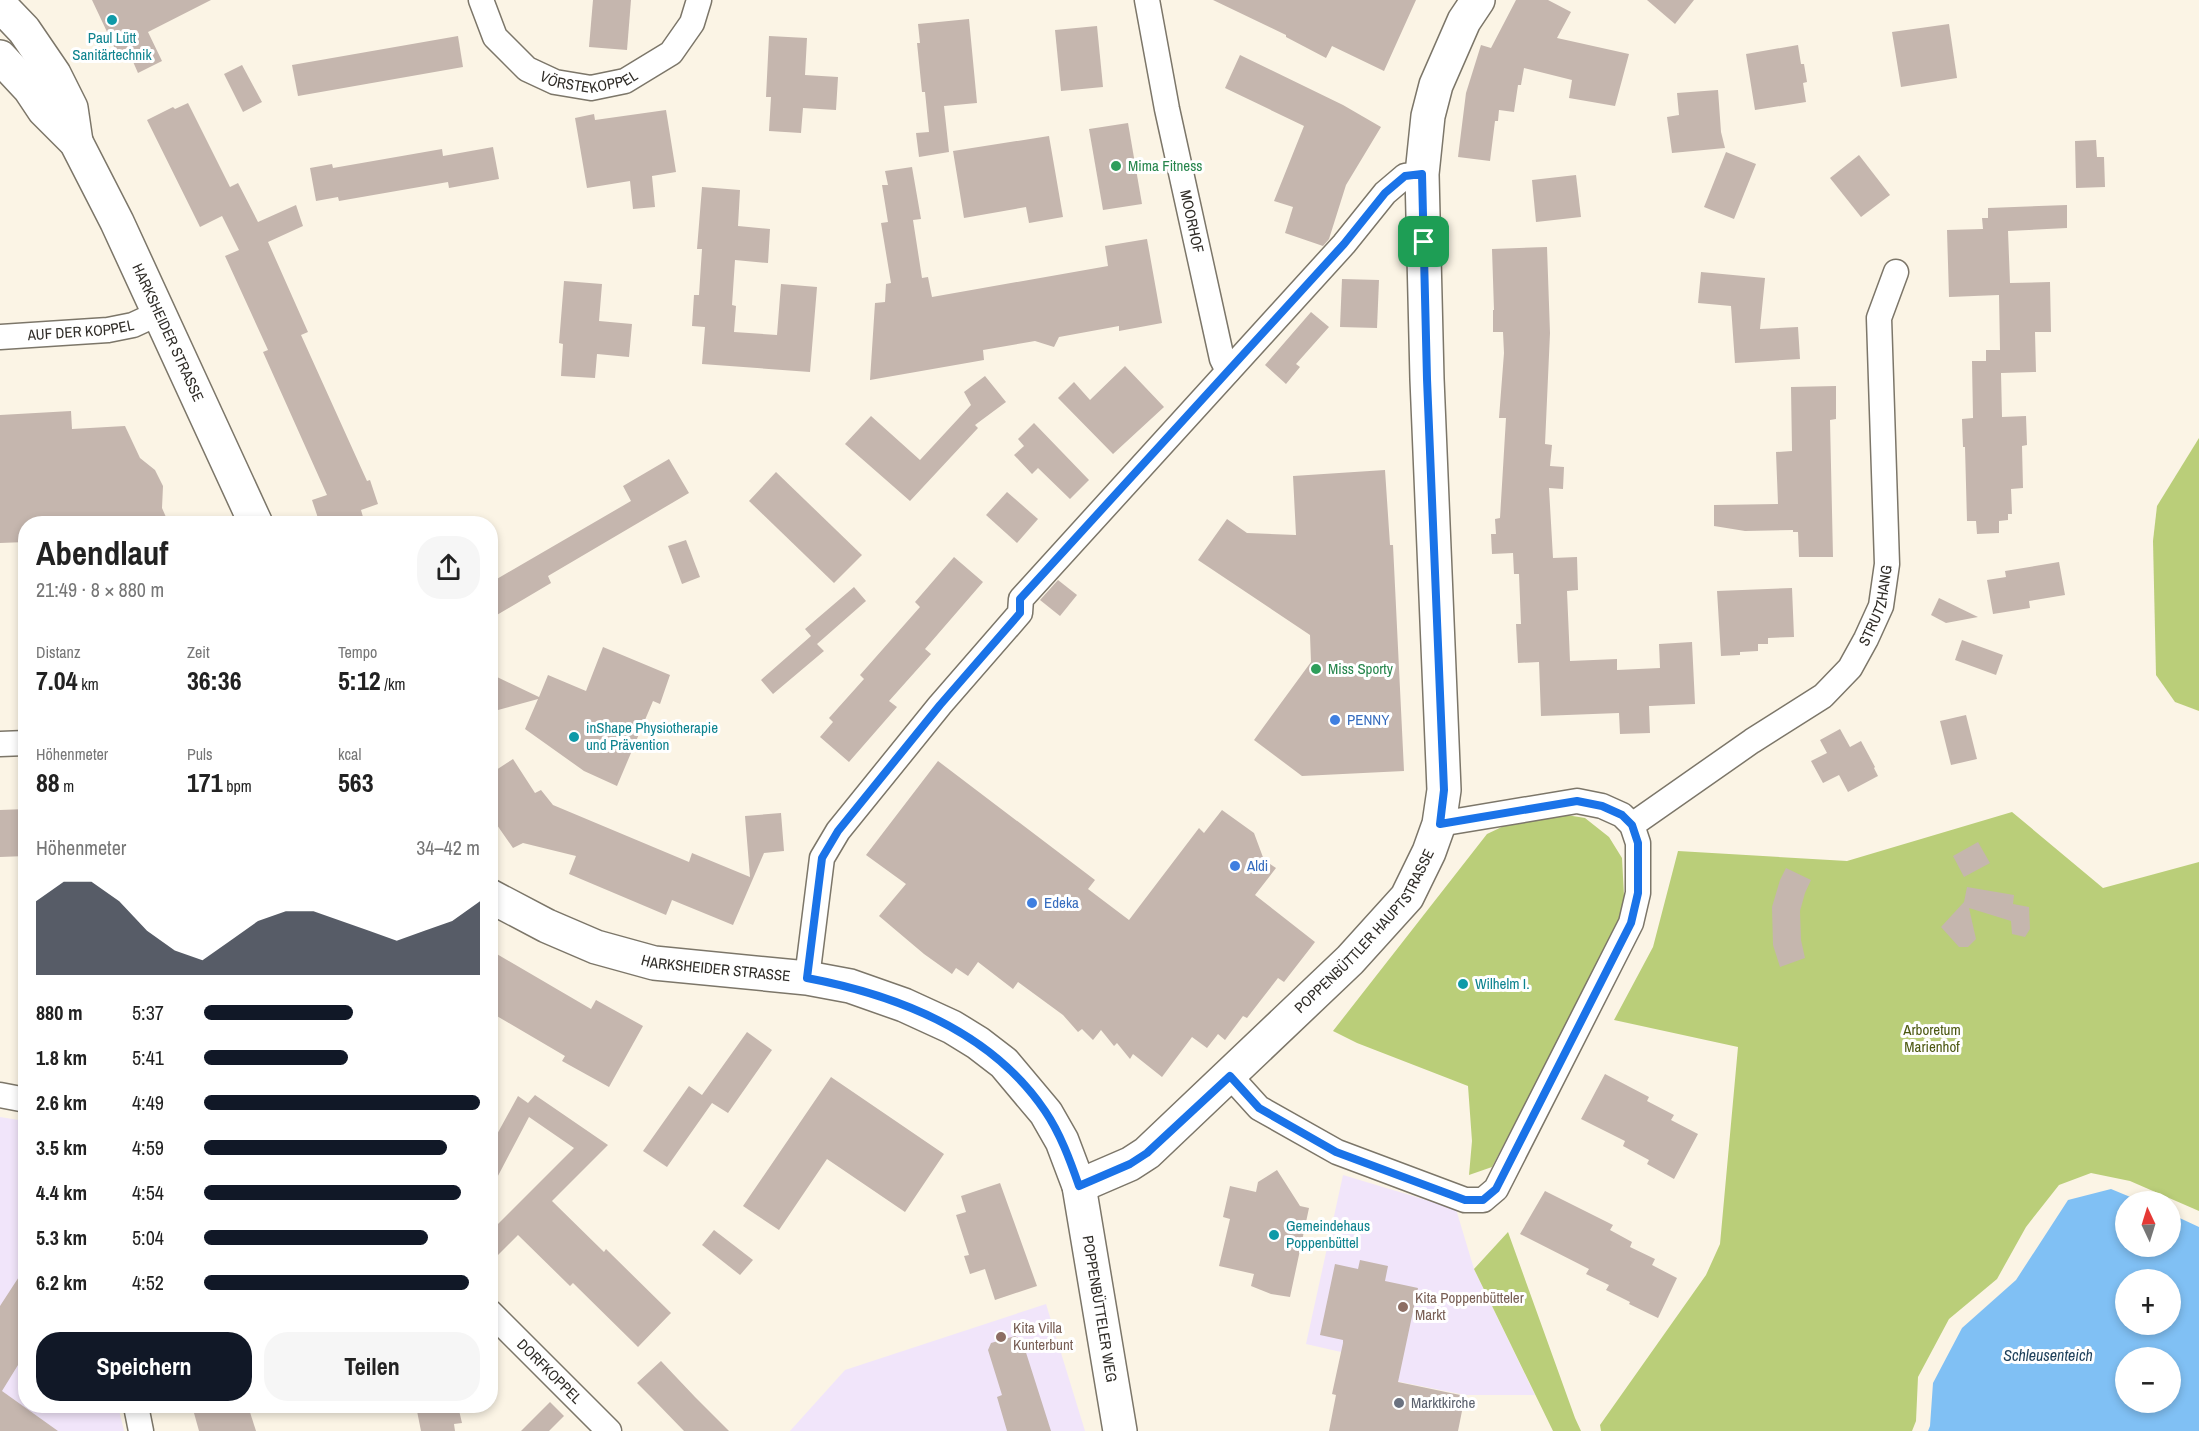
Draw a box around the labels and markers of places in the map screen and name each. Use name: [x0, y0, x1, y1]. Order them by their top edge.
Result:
marker: Paul Lütt Sanitärtechnik: [105, 13, 119, 27]
place label: Paul Lütt Sanitärtechnik: [72, 27, 153, 65]
place label: Mima Fitness: [1128, 155, 1203, 176]
marker: Mima Fitness: [1109, 159, 1123, 173]
pin: [1398, 216, 1449, 267]
place label: Miss Sporty: [1328, 658, 1394, 679]
marker: Miss Sporty: [1309, 662, 1323, 676]
place label: PENNY: [1347, 709, 1390, 730]
marker: PENNY: [1328, 713, 1342, 727]
place label: inShape Physiotherapie und Prävention: [586, 717, 718, 755]
marker: inShape Physiotherapie und Prävention: [567, 730, 581, 744]
place label: Aldi: [1246, 855, 1268, 876]
marker: Aldi: [1228, 859, 1242, 873]
place label: Edeka: [1044, 892, 1079, 913]
marker: Edeka: [1025, 896, 1039, 910]
place label: Wilhelm I.: [1475, 973, 1530, 994]
marker: Wilhelm I.: [1456, 977, 1470, 991]
place label: Gemeindehaus Poppenbüttel: [1286, 1215, 1370, 1253]
marker: Gemeindehaus Poppenbüttel: [1267, 1228, 1281, 1242]
place label: Kita Poppenbütteler Markt: [1415, 1287, 1524, 1325]
marker: Kita Poppenbütteler Markt: [1396, 1300, 1410, 1314]
place label: Kita Villa Kunterbunt: [1013, 1317, 1074, 1355]
marker: Kita Villa Kunterbunt: [994, 1330, 1008, 1344]
place label: Marktkirche: [1411, 1392, 1475, 1413]
marker: Marktkirche: [1392, 1396, 1406, 1410]

